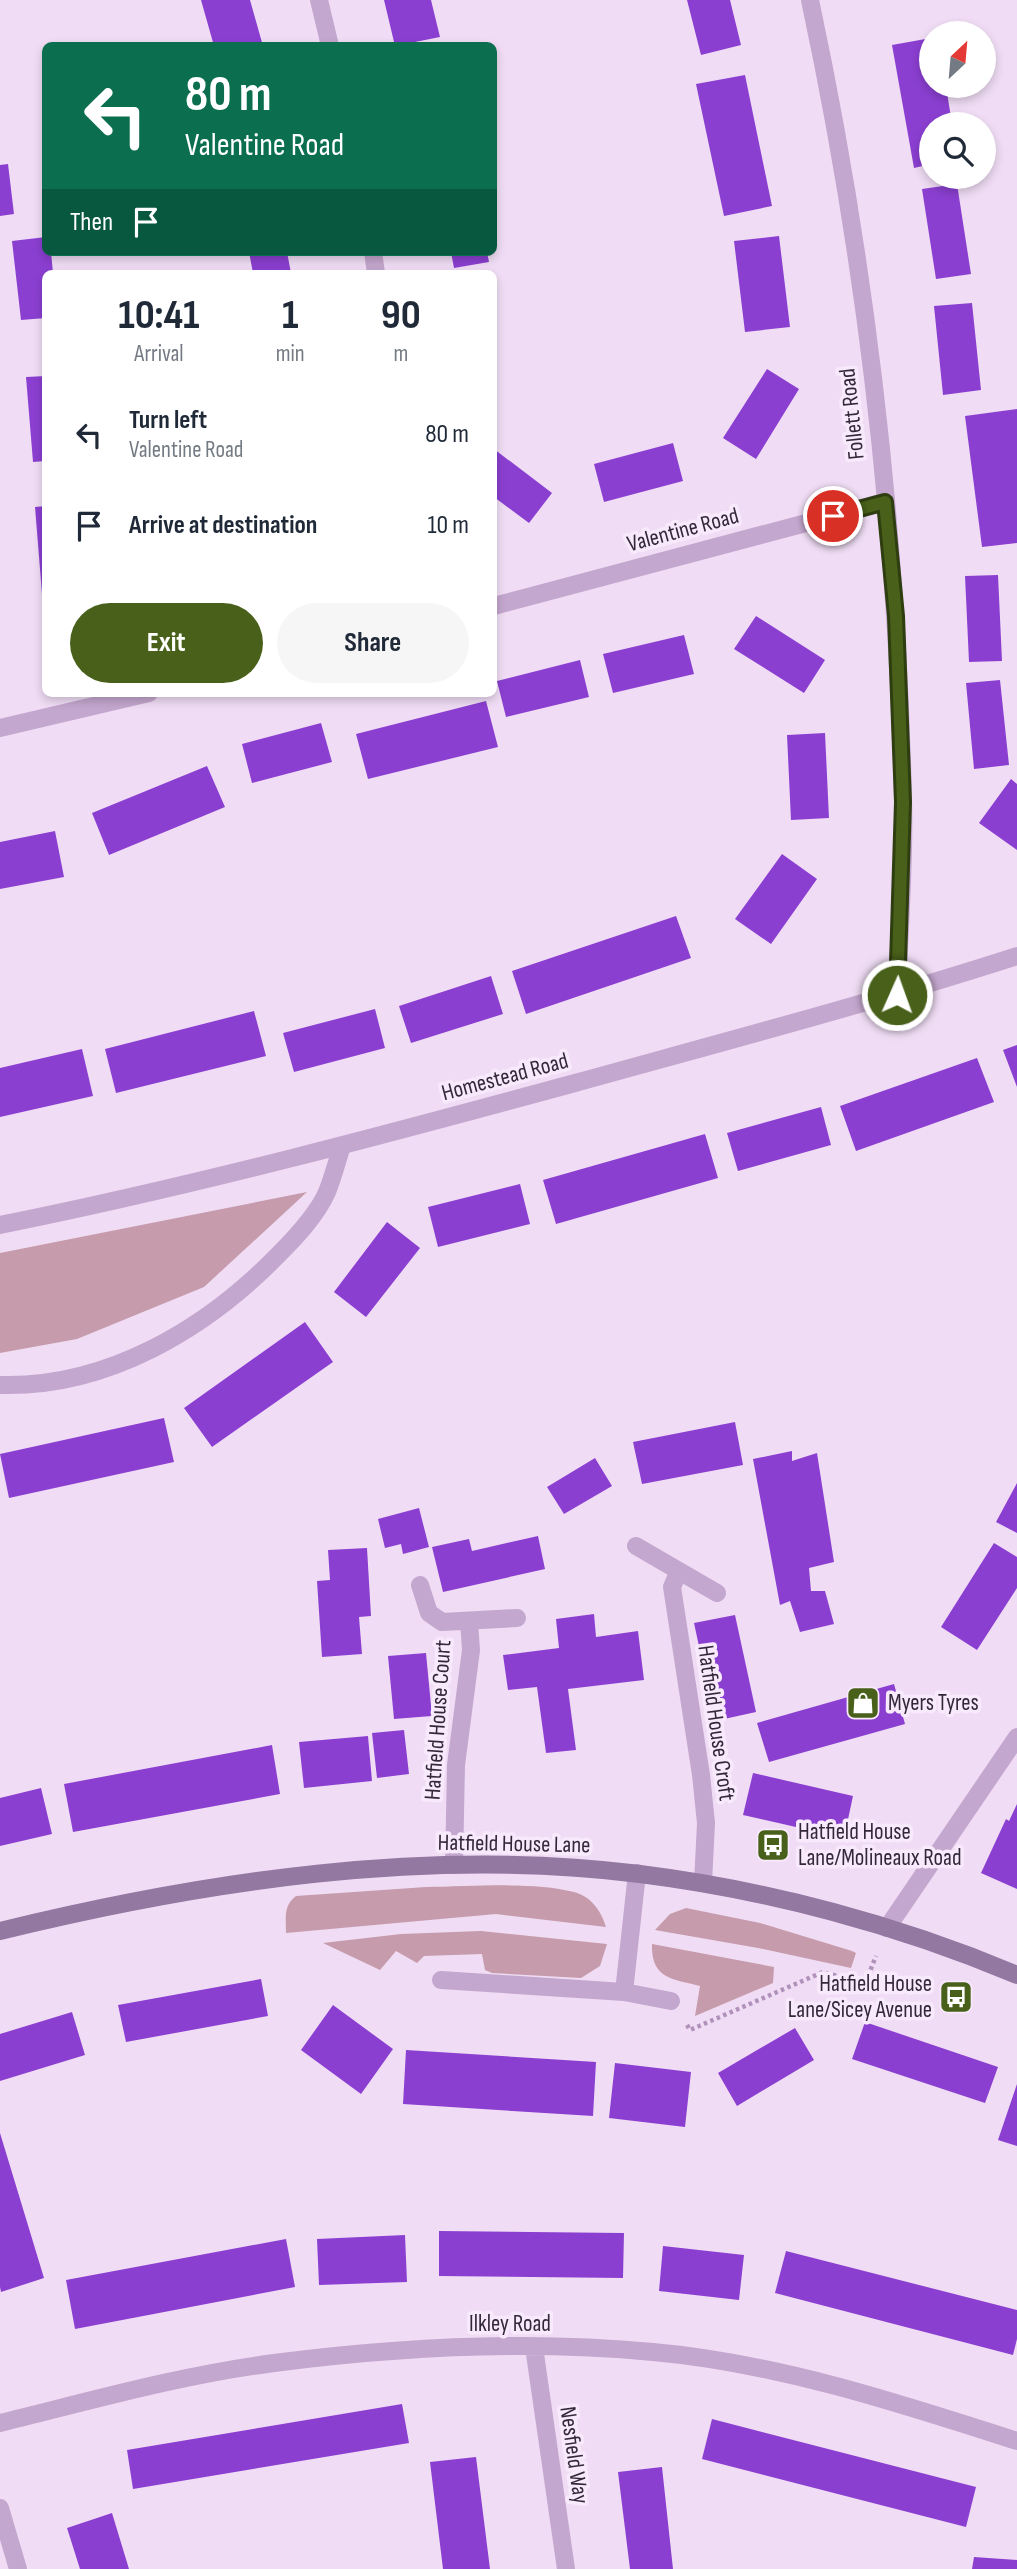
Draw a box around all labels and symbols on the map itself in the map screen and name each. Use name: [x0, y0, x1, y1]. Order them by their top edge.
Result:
north arrow: [919, 21, 996, 98]
street label: Follett Road: [833, 367, 871, 461]
pin: [803, 486, 863, 546]
street label: Valentine Road: [624, 502, 742, 558]
position arrow: [860, 958, 934, 1032]
street label: Homestead Road: [439, 1047, 571, 1107]
street label: Hatfield House Court: [418, 1639, 458, 1801]
street label: Hatfield House Croft: [691, 1643, 741, 1803]
shop icon: Myers Tyres: [844, 1684, 882, 1722]
place label: Myers Tyres: [888, 1689, 979, 1717]
place label: Hatfield House Lane/Molineaux Road: [798, 1818, 962, 1872]
bus stop icon: Hatfield House Lane/Molineaux Road: [754, 1826, 792, 1864]
street label: Hatfield House Lane: [437, 1829, 591, 1859]
place label: Hatfield House Lane/Sicey Avenue: [788, 1970, 932, 2024]
bus stop icon: Hatfield House Lane/Sicey Avenue: [937, 1978, 975, 2016]
street label: Ilkley Road: [469, 2310, 551, 2338]
street label: Nesfield Way: [553, 2405, 595, 2506]

